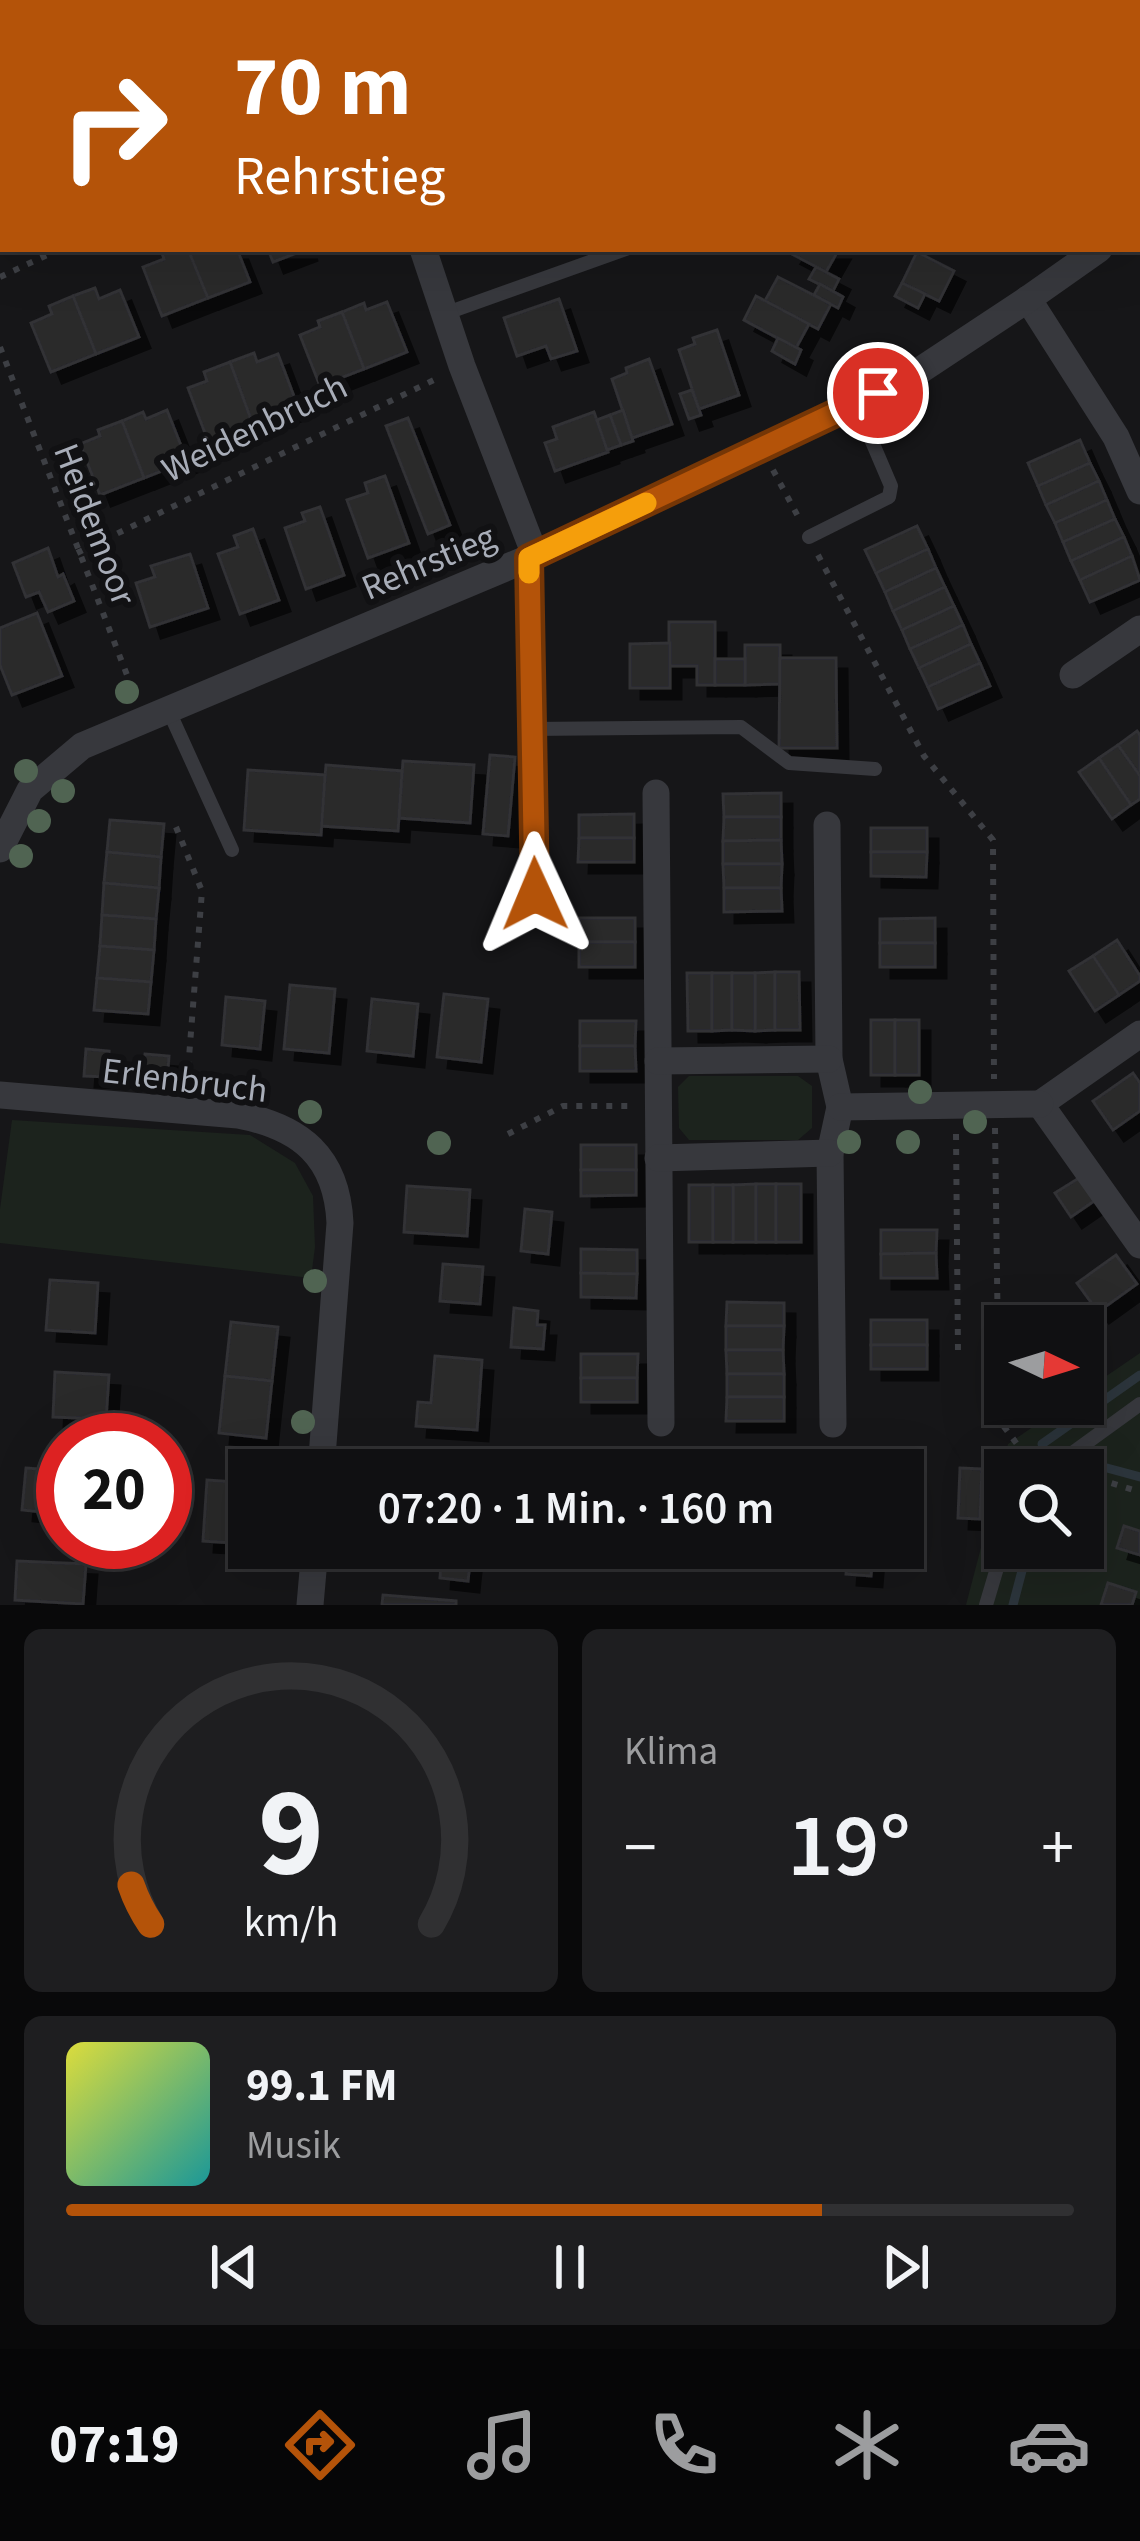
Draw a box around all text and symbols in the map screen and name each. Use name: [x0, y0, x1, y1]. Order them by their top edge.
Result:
text: 70 m: [234, 28, 412, 148]
icon: right: [36, 48, 192, 204]
text: Rehrstieg: [234, 139, 445, 216]
pin: [827, 342, 929, 444]
icon: arrive: [845, 360, 911, 426]
street label: Weidenbruch: [153, 361, 356, 495]
street label: Heidemoor: [40, 436, 149, 613]
street label: Rehrstieg: [354, 511, 503, 613]
position arrow: [472, 831, 598, 957]
street label: Erlenbruch: [99, 1045, 270, 1116]
north arrow: [984, 1305, 1104, 1425]
map controls: [984, 1305, 1104, 1569]
speed limit sign: 20: [36, 1413, 192, 1569]
button: search: [984, 1449, 1104, 1569]
text: 07:20 · 1 Min. · 160 m: [378, 1477, 774, 1541]
text: Klima: [624, 1724, 718, 1780]
text: 9: [258, 1745, 324, 1923]
text: 19°: [787, 1783, 911, 1911]
text: −: [624, 1801, 657, 1895]
text: +: [1041, 1801, 1074, 1895]
text: km/h: [243, 1891, 339, 1952]
text: 99.1 FM: [246, 2054, 398, 2118]
text: Musik: [246, 2118, 341, 2174]
icon: previous: [201, 2234, 267, 2300]
icon: pause: [537, 2234, 603, 2300]
icon: next: [873, 2234, 939, 2300]
icon: directions: [278, 2403, 362, 2487]
icon: music: [460, 2403, 544, 2487]
icon: phone: [642, 2403, 726, 2487]
icon: climate: [825, 2403, 909, 2487]
icon: car: [1007, 2403, 1091, 2487]
text: 07:19: [49, 2407, 179, 2484]

